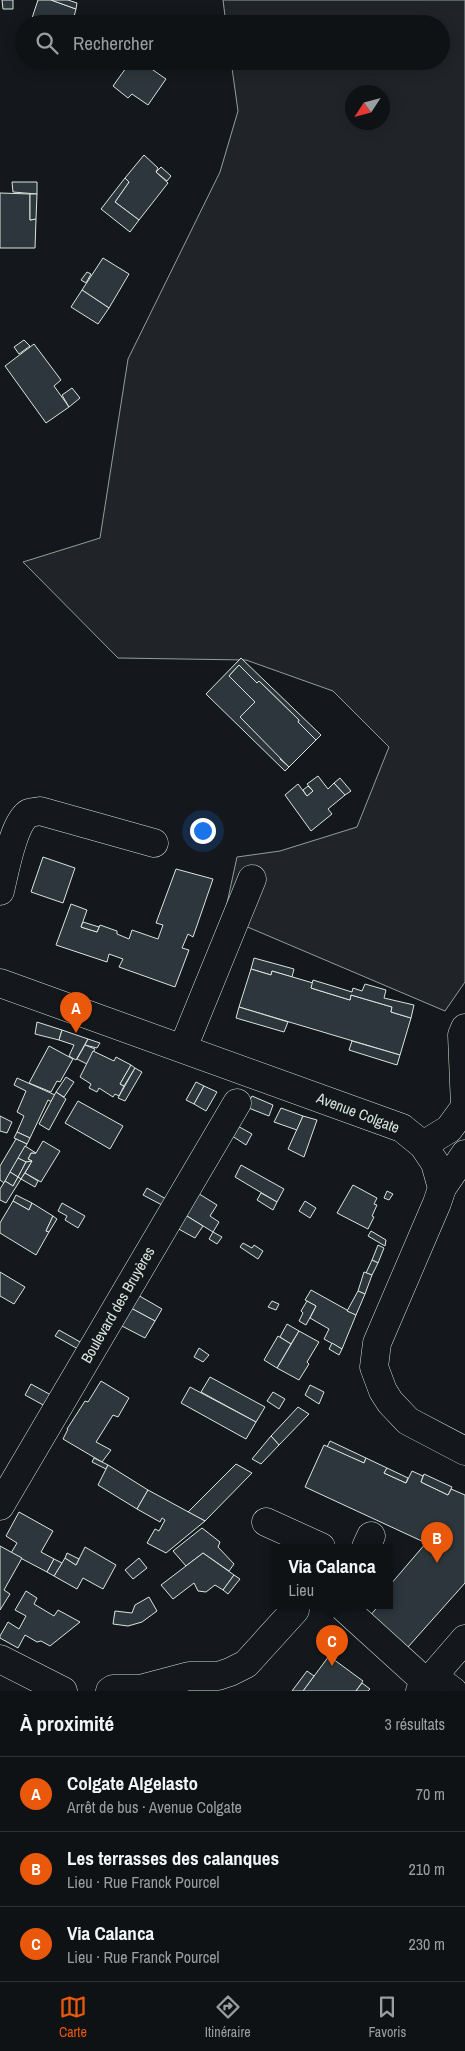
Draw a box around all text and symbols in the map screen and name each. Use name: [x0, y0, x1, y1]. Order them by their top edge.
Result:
search box: [15, 15, 450, 70]
icon: search: [33, 29, 61, 57]
text: Rechercher: [73, 30, 154, 56]
north arrow: [345, 85, 390, 130]
your location: [190, 818, 216, 844]
pin: A: [60, 992, 92, 1033]
street label: Avenue Colgate: [313, 1087, 403, 1138]
street label: Boulevard des Bruyères: [76, 1243, 159, 1367]
pin: B: [421, 1522, 453, 1563]
popup: [271, 1544, 393, 1609]
text: Via Calanca: [288, 1553, 376, 1579]
text: Lieu: [288, 1579, 314, 1601]
pin: C: [316, 1625, 348, 1666]
text: À proximité: [20, 1709, 114, 1738]
text: 3 résultats: [384, 1713, 445, 1735]
text: Colgate Algelasto: [67, 1770, 198, 1796]
text: A: [31, 1783, 41, 1805]
text: 70 m: [416, 1783, 445, 1805]
text: Arrêt de bus · Avenue Colgate: [67, 1796, 242, 1818]
text: Les terrasses des calanques: [67, 1845, 279, 1871]
text: B: [31, 1858, 41, 1880]
text: 210 m: [409, 1858, 445, 1880]
text: Lieu · Rue Franck Pourcel: [67, 1871, 219, 1893]
text: Via Calanca: [67, 1920, 154, 1946]
text: C: [31, 1933, 41, 1955]
text: 230 m: [409, 1933, 445, 1955]
text: Lieu · Rue Franck Pourcel: [67, 1946, 219, 1968]
tab: Carte: [59, 1993, 87, 2041]
tab: Itinéraire: [205, 1993, 251, 2041]
tab: Favoris: [368, 1993, 406, 2041]

